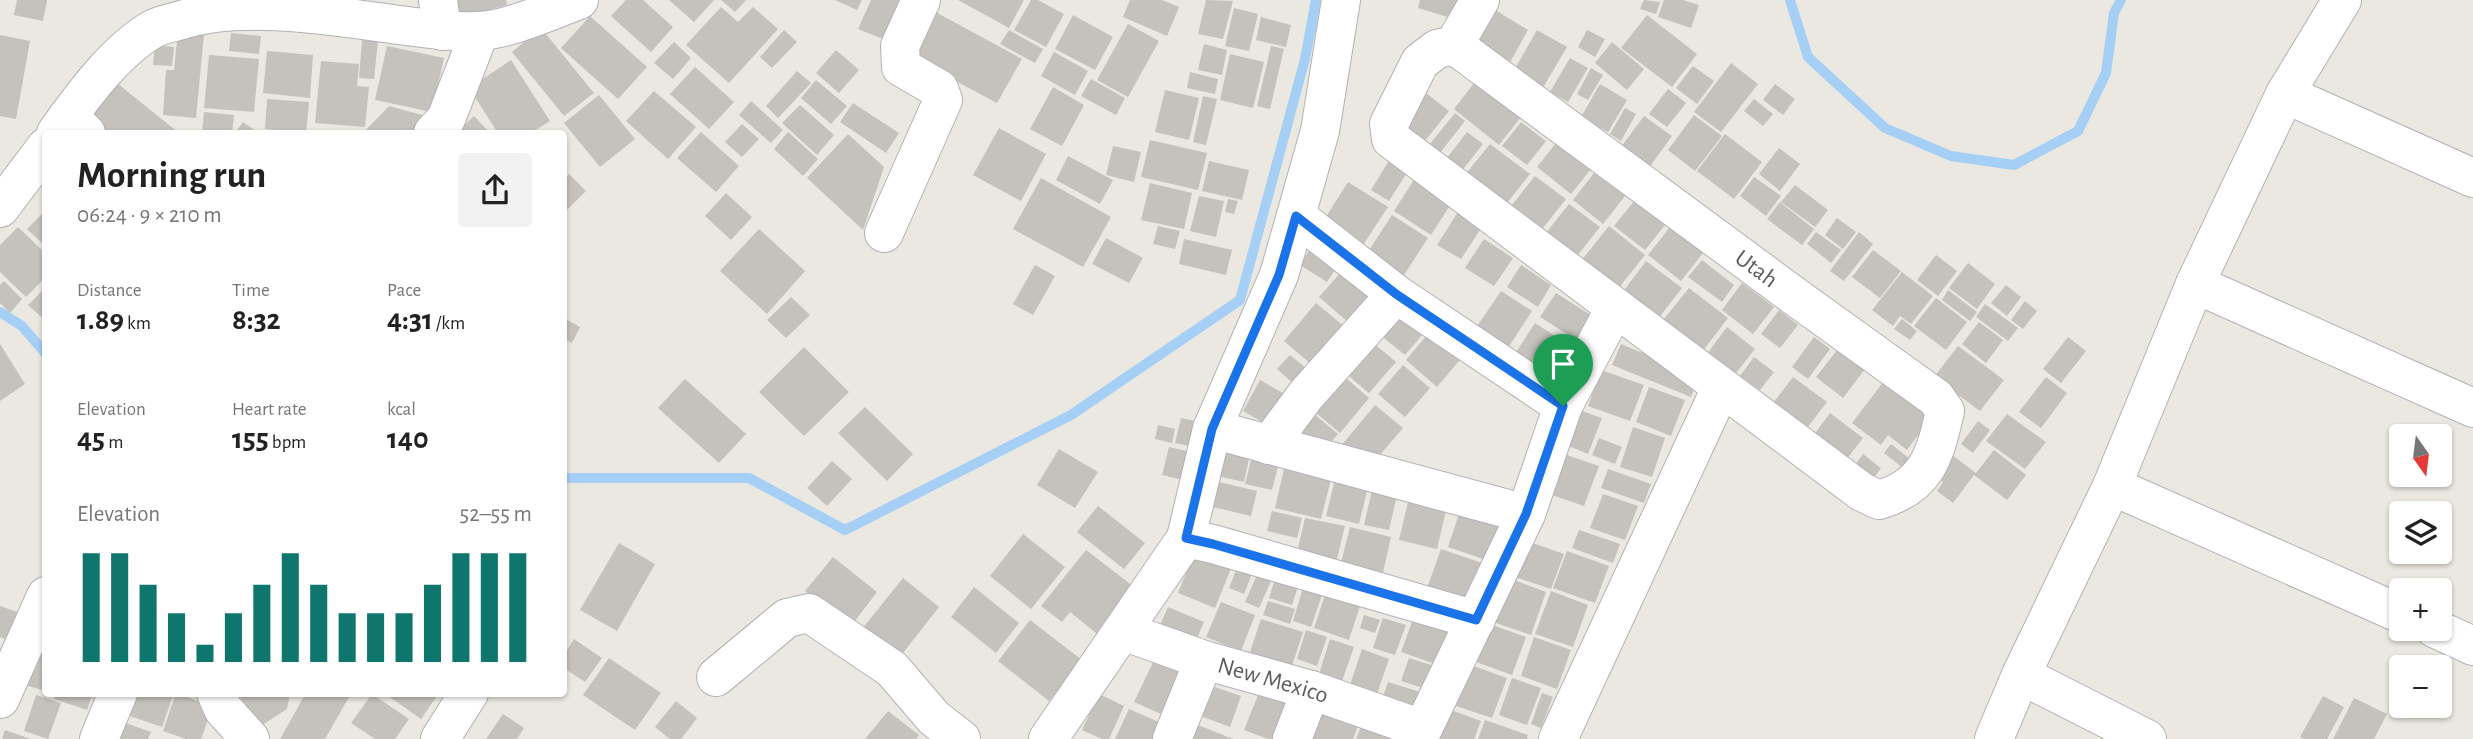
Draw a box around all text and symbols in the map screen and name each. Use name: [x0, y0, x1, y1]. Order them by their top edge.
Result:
button: share: [458, 153, 532, 227]
text: Morning run: [77, 157, 266, 195]
text: 06:24 · 9 × 210 m: [77, 204, 222, 227]
street label: Utah: [1730, 246, 1782, 292]
text: Distance: [77, 281, 141, 300]
text: Time: [232, 281, 270, 300]
text: Pace: [387, 281, 421, 300]
text: 1.89: [77, 305, 124, 335]
text: 8:32: [232, 305, 281, 335]
text: 4:31: [387, 305, 433, 335]
text: km: [124, 314, 151, 333]
text: /km: [433, 314, 465, 333]
pin: [1533, 334, 1593, 406]
icon: arrive: [1544, 345, 1582, 383]
text: Elevation: [77, 400, 146, 419]
text: Heart rate: [232, 400, 307, 419]
text: kcal: [387, 400, 416, 419]
text: 45: [77, 424, 105, 454]
text: 155: [232, 424, 269, 454]
text: 140: [387, 424, 429, 454]
north arrow: [2389, 424, 2452, 486]
map controls: [2389, 424, 2452, 718]
text: m: [105, 433, 123, 452]
text: bpm: [269, 433, 306, 452]
button: layers: [2389, 501, 2452, 564]
text: Elevation: [77, 503, 160, 526]
text: 52–55 m: [460, 503, 532, 526]
button: +: [2389, 578, 2452, 641]
street label: New Mexico: [1215, 653, 1331, 708]
button: −: [2389, 655, 2452, 718]

